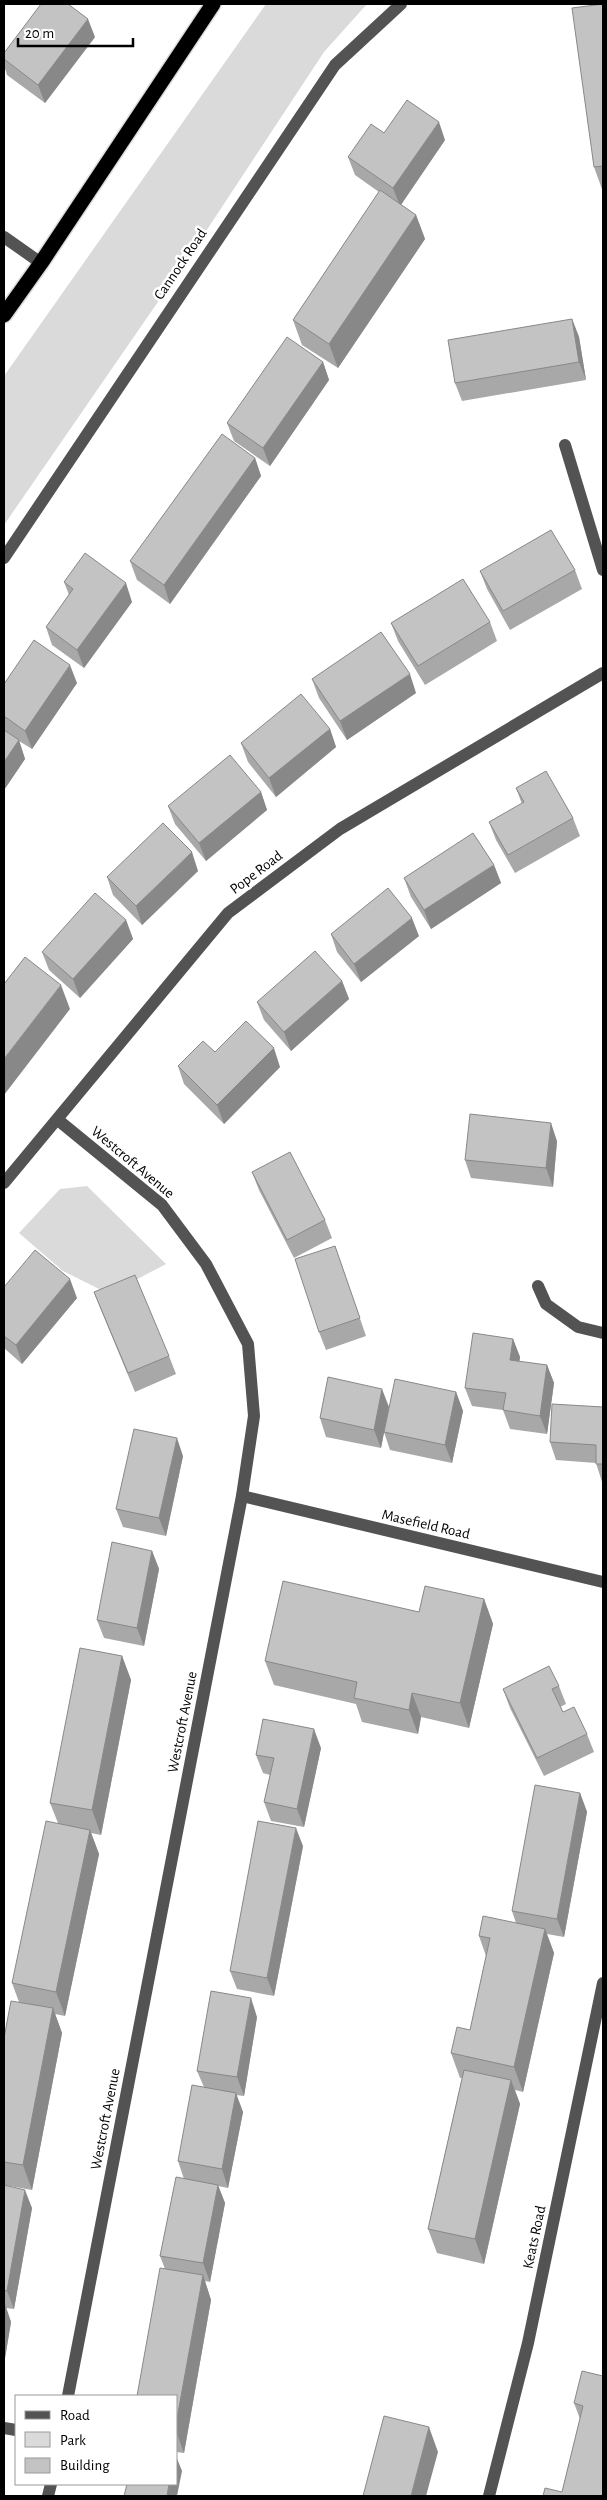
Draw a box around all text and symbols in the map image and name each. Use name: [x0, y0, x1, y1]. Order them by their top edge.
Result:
scale bar: [18, 15, 132, 47]
text: 20 m: [25, 26, 54, 41]
street label: Cannock Road: [151, 226, 210, 303]
street label: Pope Road: [227, 848, 286, 897]
street label: Westcroft Avenue: [88, 1124, 177, 1201]
street label: Masefield Road: [380, 1507, 472, 1542]
street label: Westcroft Avenue: [165, 1670, 200, 1774]
street label: Westcroft Avenue: [88, 2067, 123, 2171]
street label: Keats Road: [520, 2204, 549, 2270]
legend: [15, 2395, 178, 2485]
text: Road: [60, 2408, 90, 2423]
text: Park: [60, 2433, 86, 2448]
text: Building: [60, 2458, 110, 2473]

